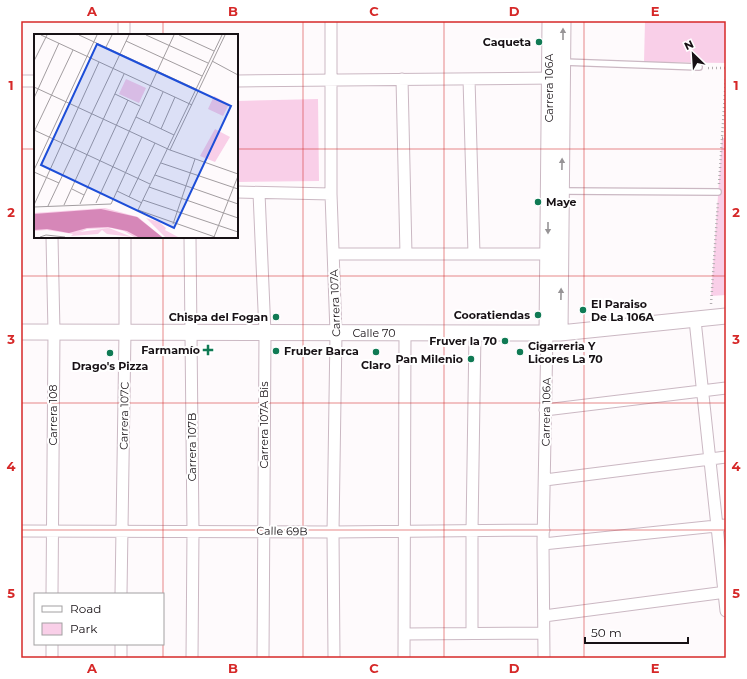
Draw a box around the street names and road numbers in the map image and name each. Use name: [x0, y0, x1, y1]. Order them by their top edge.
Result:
street label: Carrera 106A: [542, 54, 556, 122]
street label: Carrera 107A: [327, 269, 343, 337]
street label: Calle 70: [352, 326, 396, 340]
street label: Carrera 106A: [538, 377, 554, 446]
street label: Carrera 107A Bis: [257, 381, 271, 469]
street label: Carrera 107C: [116, 382, 132, 450]
street label: Carrera 108: [46, 384, 60, 446]
street label: Carrera 107B: [185, 413, 199, 481]
street label: Calle 69B: [256, 524, 308, 538]

